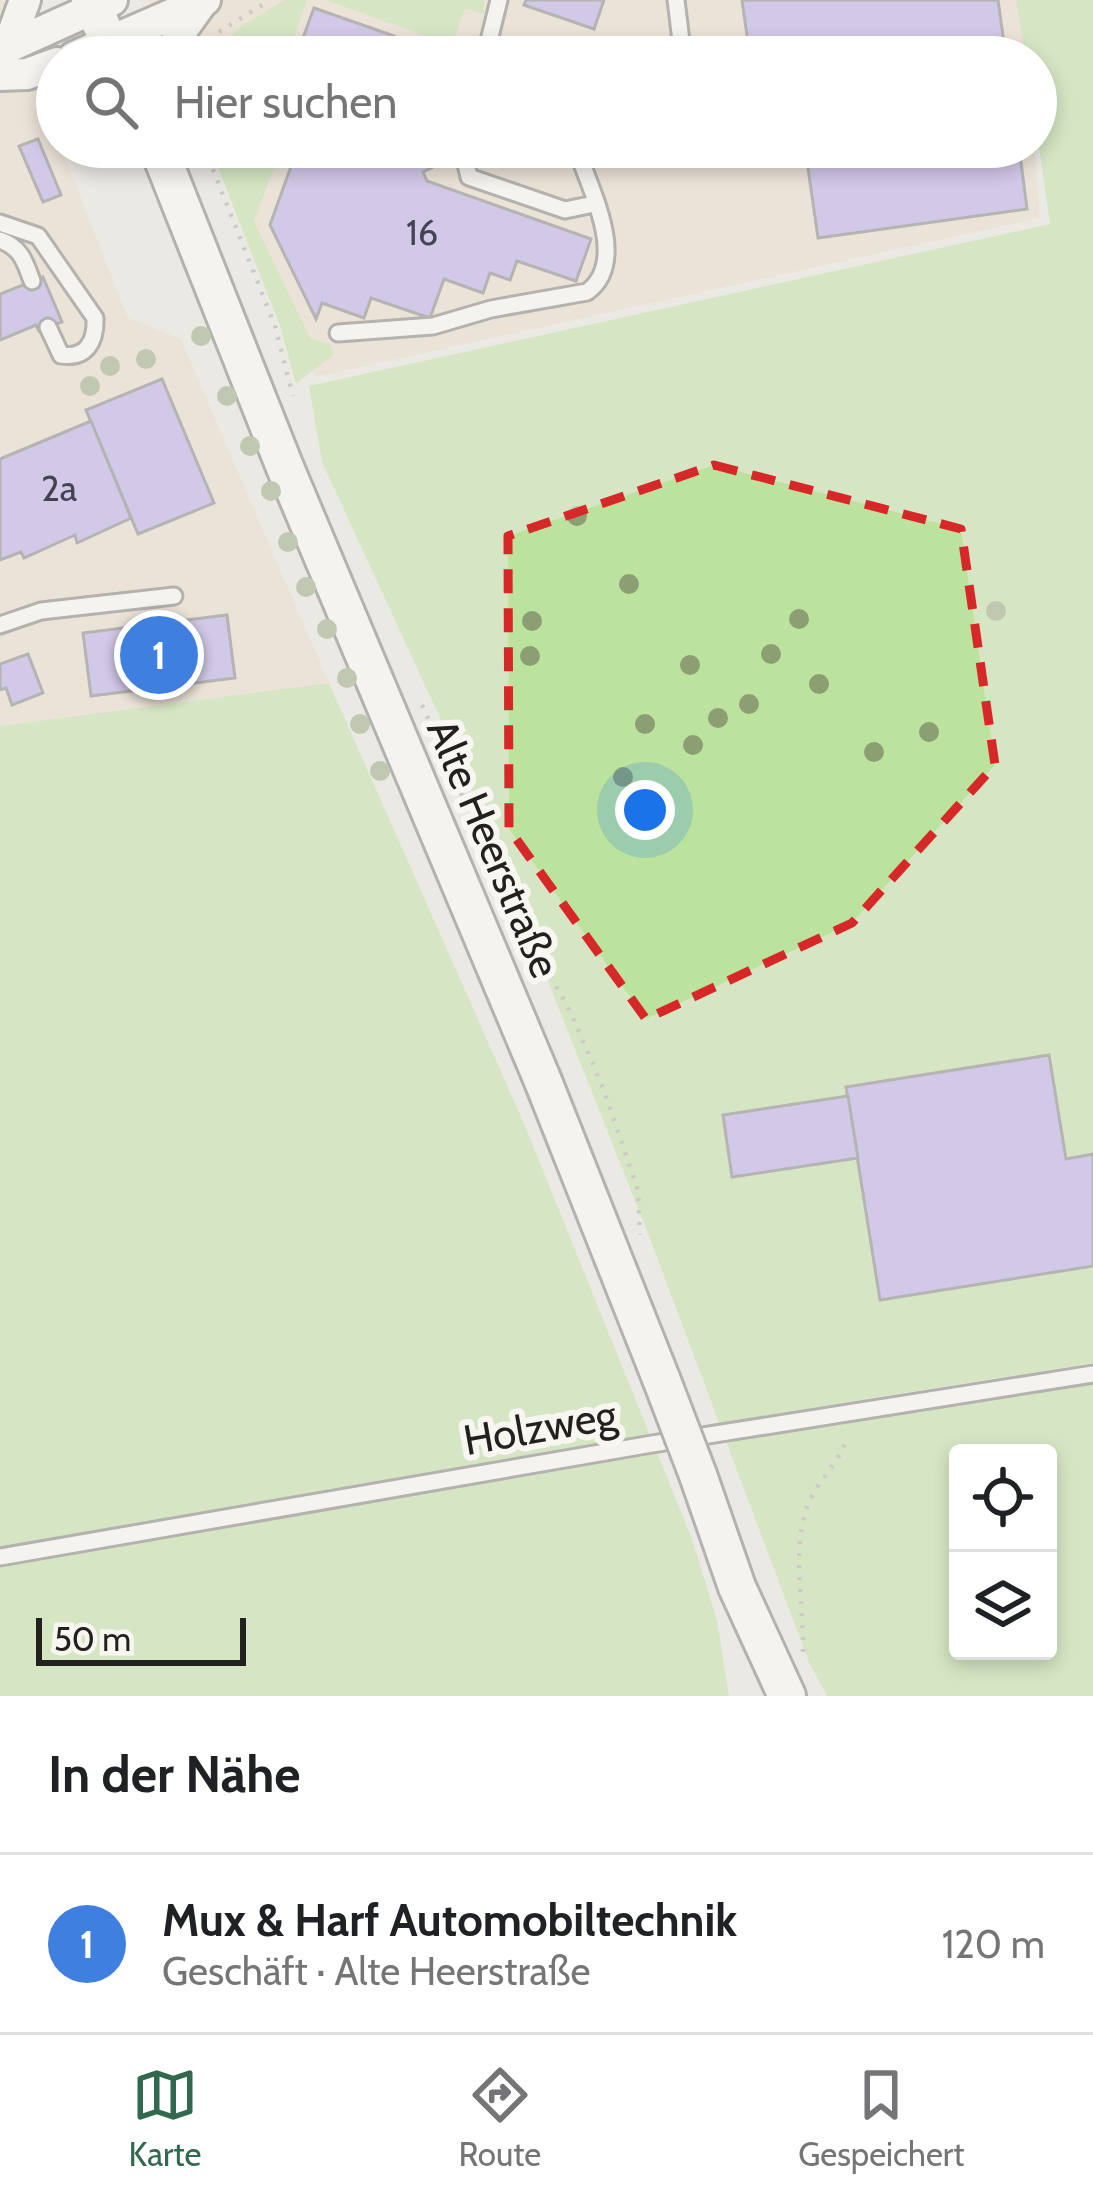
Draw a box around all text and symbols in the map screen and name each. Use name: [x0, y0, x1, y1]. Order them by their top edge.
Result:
search box: [36, 36, 1057, 168]
icon: search: [78, 69, 144, 135]
text: Hier suchen: [174, 75, 398, 129]
house number: 16: [406, 210, 438, 254]
house number: 2a: [41, 466, 77, 510]
pin: 1: [120, 610, 198, 700]
street label: Alte Heerstraße: [416, 711, 572, 985]
your location: [615, 780, 675, 840]
street label: Holzweg: [459, 1388, 622, 1466]
map controls: [949, 1444, 1057, 1660]
button: locate: [949, 1444, 1057, 1552]
button: layers: [949, 1552, 1057, 1660]
scale bar: [36, 1612, 246, 1665]
text: 50 m: [54, 1619, 131, 1659]
text: In der Nähe: [48, 1743, 301, 1805]
text: Mux & Harf Automobiltechnik: [162, 1893, 737, 1947]
text: 1: [80, 1920, 94, 1968]
text: 120 m: [942, 1920, 1045, 1968]
text: Geschäft · Alte Heerstraße: [162, 1947, 590, 1995]
tab: Karte: [129, 2062, 201, 2174]
tab: Route: [459, 2062, 541, 2174]
tab: Gespeichert: [798, 2062, 964, 2174]

